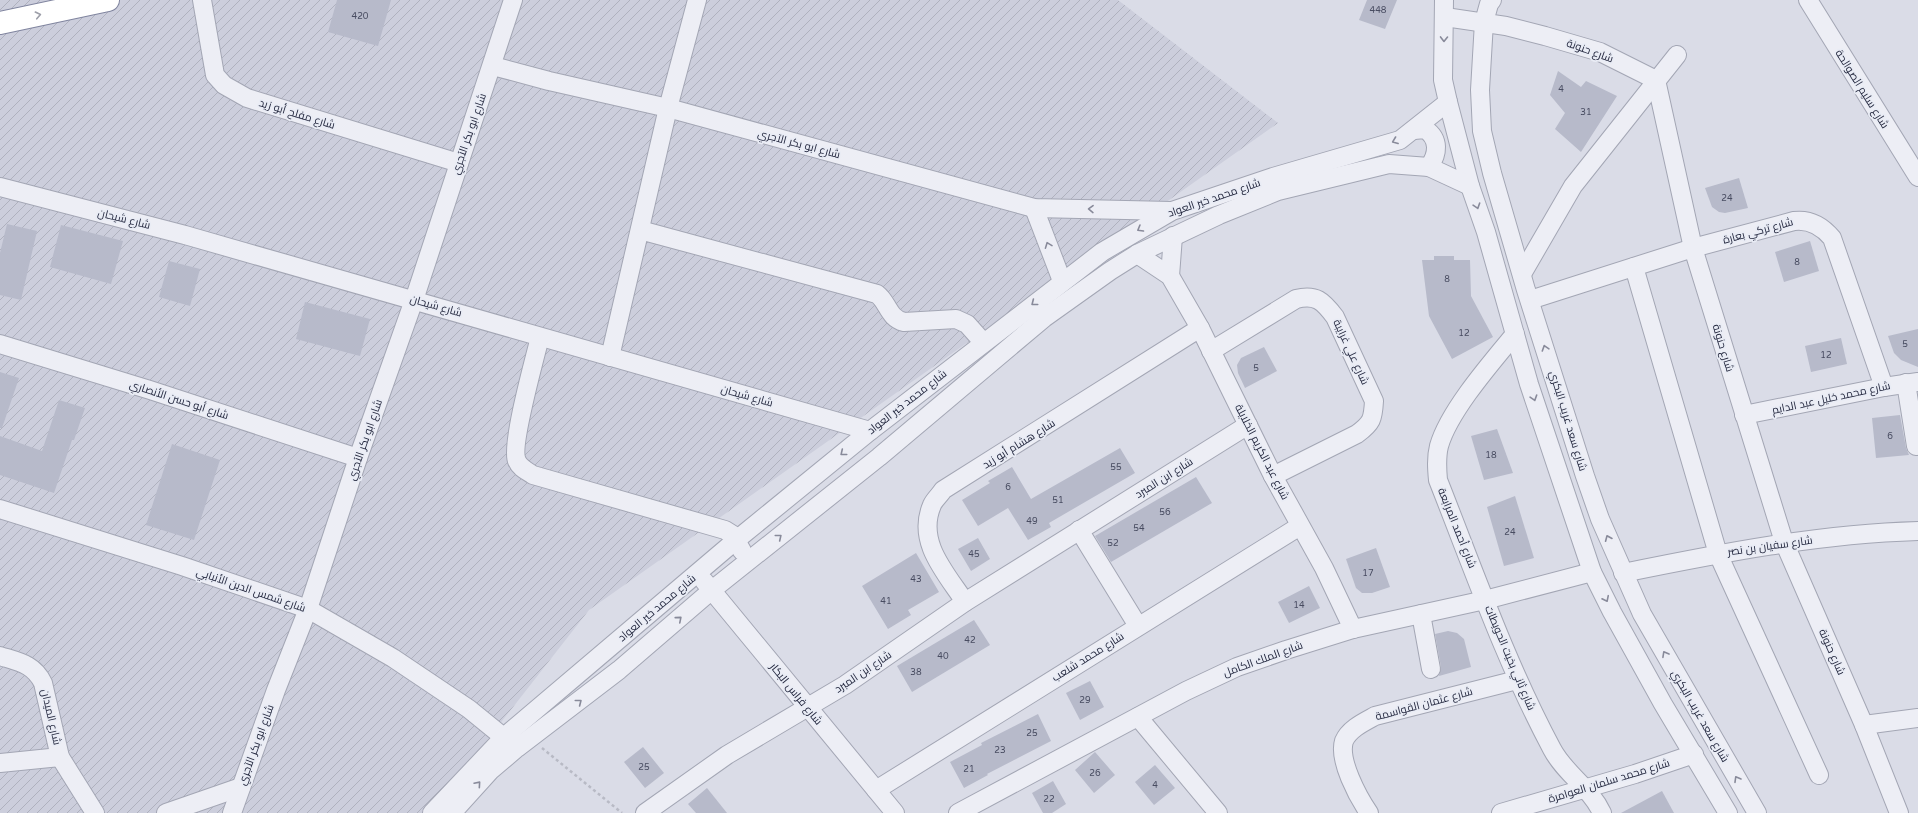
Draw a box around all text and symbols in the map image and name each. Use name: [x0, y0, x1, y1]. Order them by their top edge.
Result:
house number: 448: [1370, 5, 1387, 16]
one-way arrow: [35, 11, 41, 20]
house number: 420: [352, 11, 369, 22]
one-way arrow: [1440, 36, 1448, 42]
street label: شارع حنونة: [1564, 36, 1615, 66]
street label: شارع سليم الصوالحة: [1832, 47, 1892, 131]
house number: 4: [1558, 84, 1564, 95]
street label: شارع ابو بكر الآجري: [449, 92, 491, 177]
street label: شارع مفلح أبو زيد: [257, 95, 337, 133]
house number: 31: [1580, 107, 1592, 118]
street label: شارع ابو بكر الآجري: [756, 127, 842, 163]
one-way arrow: [1391, 137, 1398, 145]
street label: شارع محمد خير العواد: [1166, 176, 1262, 221]
house number: 24: [1721, 193, 1733, 204]
one-way arrow: [1472, 203, 1481, 210]
one-way arrow: [1088, 205, 1094, 213]
street label: شارع شيحان: [96, 206, 152, 233]
street label: شارع تركي بعارة: [1721, 215, 1795, 249]
one-way arrow: [1137, 225, 1144, 232]
one-way arrow: [1045, 241, 1053, 248]
house number: 8: [1794, 257, 1800, 268]
house number: 8: [1444, 274, 1450, 285]
street label: شارع شيحان: [408, 292, 464, 321]
one-way arrow: [1031, 299, 1038, 306]
street label: شارع علي غرايبة: [1328, 317, 1372, 388]
street label: شارع حنونة: [1709, 323, 1736, 374]
house number: 12: [1458, 328, 1470, 339]
house number: 5: [1902, 339, 1908, 350]
one-way arrow: [1542, 345, 1550, 352]
house number: 12: [1820, 350, 1832, 361]
house number: 5: [1253, 363, 1259, 374]
street label: شارع محمد خير العواد: [865, 367, 950, 438]
street label: شارع سعد غريب البكري: [1545, 369, 1589, 473]
street label: شارع أبو حسن الأنصاري: [127, 377, 231, 424]
street label: شارع محمد خليل عبد الدايم: [1771, 379, 1892, 418]
street label: شارع شيحان: [719, 382, 775, 411]
one-way arrow: [1529, 395, 1538, 402]
street label: شارع ابو بكر الآجري: [345, 398, 387, 483]
street label: شارع عبد الكريم الخلايلة: [1231, 402, 1292, 503]
street label: شارع هشام أبو زيد: [980, 416, 1058, 472]
house number: 6: [1887, 431, 1893, 442]
one-way arrow: [841, 448, 848, 455]
house number: 18: [1485, 450, 1497, 461]
street label: شارع ابن المبرد: [1133, 455, 1196, 502]
house number: 55: [1110, 462, 1122, 473]
house number: 6: [1005, 482, 1011, 493]
street label: شارع أحمد المرابعة: [1434, 486, 1480, 570]
house number: 51: [1052, 495, 1064, 506]
house number: 56: [1159, 507, 1171, 518]
house number: 49: [1026, 516, 1038, 527]
house number: 54: [1133, 523, 1145, 534]
house number: 24: [1504, 527, 1516, 538]
one-way arrow: [775, 534, 782, 541]
one-way arrow: [1605, 534, 1613, 542]
street label: شارع سفيان بن نصر: [1726, 534, 1813, 560]
house number: 52: [1107, 538, 1119, 549]
house number: 45: [968, 549, 980, 560]
street label: شارع شمس الدين الأنبابي: [194, 565, 307, 617]
house number: 17: [1362, 568, 1374, 579]
street label: شارع محمد خير العواد: [616, 572, 699, 645]
house number: 43: [910, 574, 922, 585]
one-way arrow: [1601, 595, 1609, 603]
house number: 41: [880, 596, 892, 607]
house number: 14: [1293, 600, 1305, 611]
street label: شارع ثاني بخيت الحويطات: [1480, 604, 1538, 713]
one-way arrow: [674, 616, 681, 623]
street label: شارع حنونة: [1815, 627, 1848, 678]
street label: شارع محمد شلعب: [1050, 630, 1127, 685]
house number: 42: [964, 635, 976, 646]
street label: شارع الملك الكامل: [1221, 639, 1305, 680]
street label: شارع ابن المبرد: [832, 648, 895, 697]
house number: 40: [937, 651, 949, 662]
one-way arrow: [1663, 651, 1670, 659]
street label: شارع فراس البكار: [766, 660, 825, 728]
house number: 38: [910, 667, 922, 678]
street label: شارع سعد غريب البكري: [1667, 668, 1732, 765]
street label: شارع عثمان القواسمة: [1374, 685, 1474, 724]
street label: شارع الميدان: [37, 688, 64, 746]
house number: 29: [1079, 695, 1091, 706]
one-way arrow: [574, 699, 581, 706]
street label: شارع ابو بكر الآجري: [235, 703, 279, 788]
house number: 25: [1026, 728, 1038, 739]
house number: 23: [994, 745, 1006, 756]
street label: شارع محمد سلمان العوامرة: [1547, 756, 1672, 807]
house number: 25: [638, 762, 650, 773]
house number: 21: [963, 764, 975, 775]
house number: 26: [1089, 768, 1101, 779]
one-way arrow: [1734, 776, 1741, 783]
house number: 4: [1152, 780, 1158, 791]
one-way arrow: [474, 781, 481, 789]
house number: 22: [1043, 794, 1055, 805]

